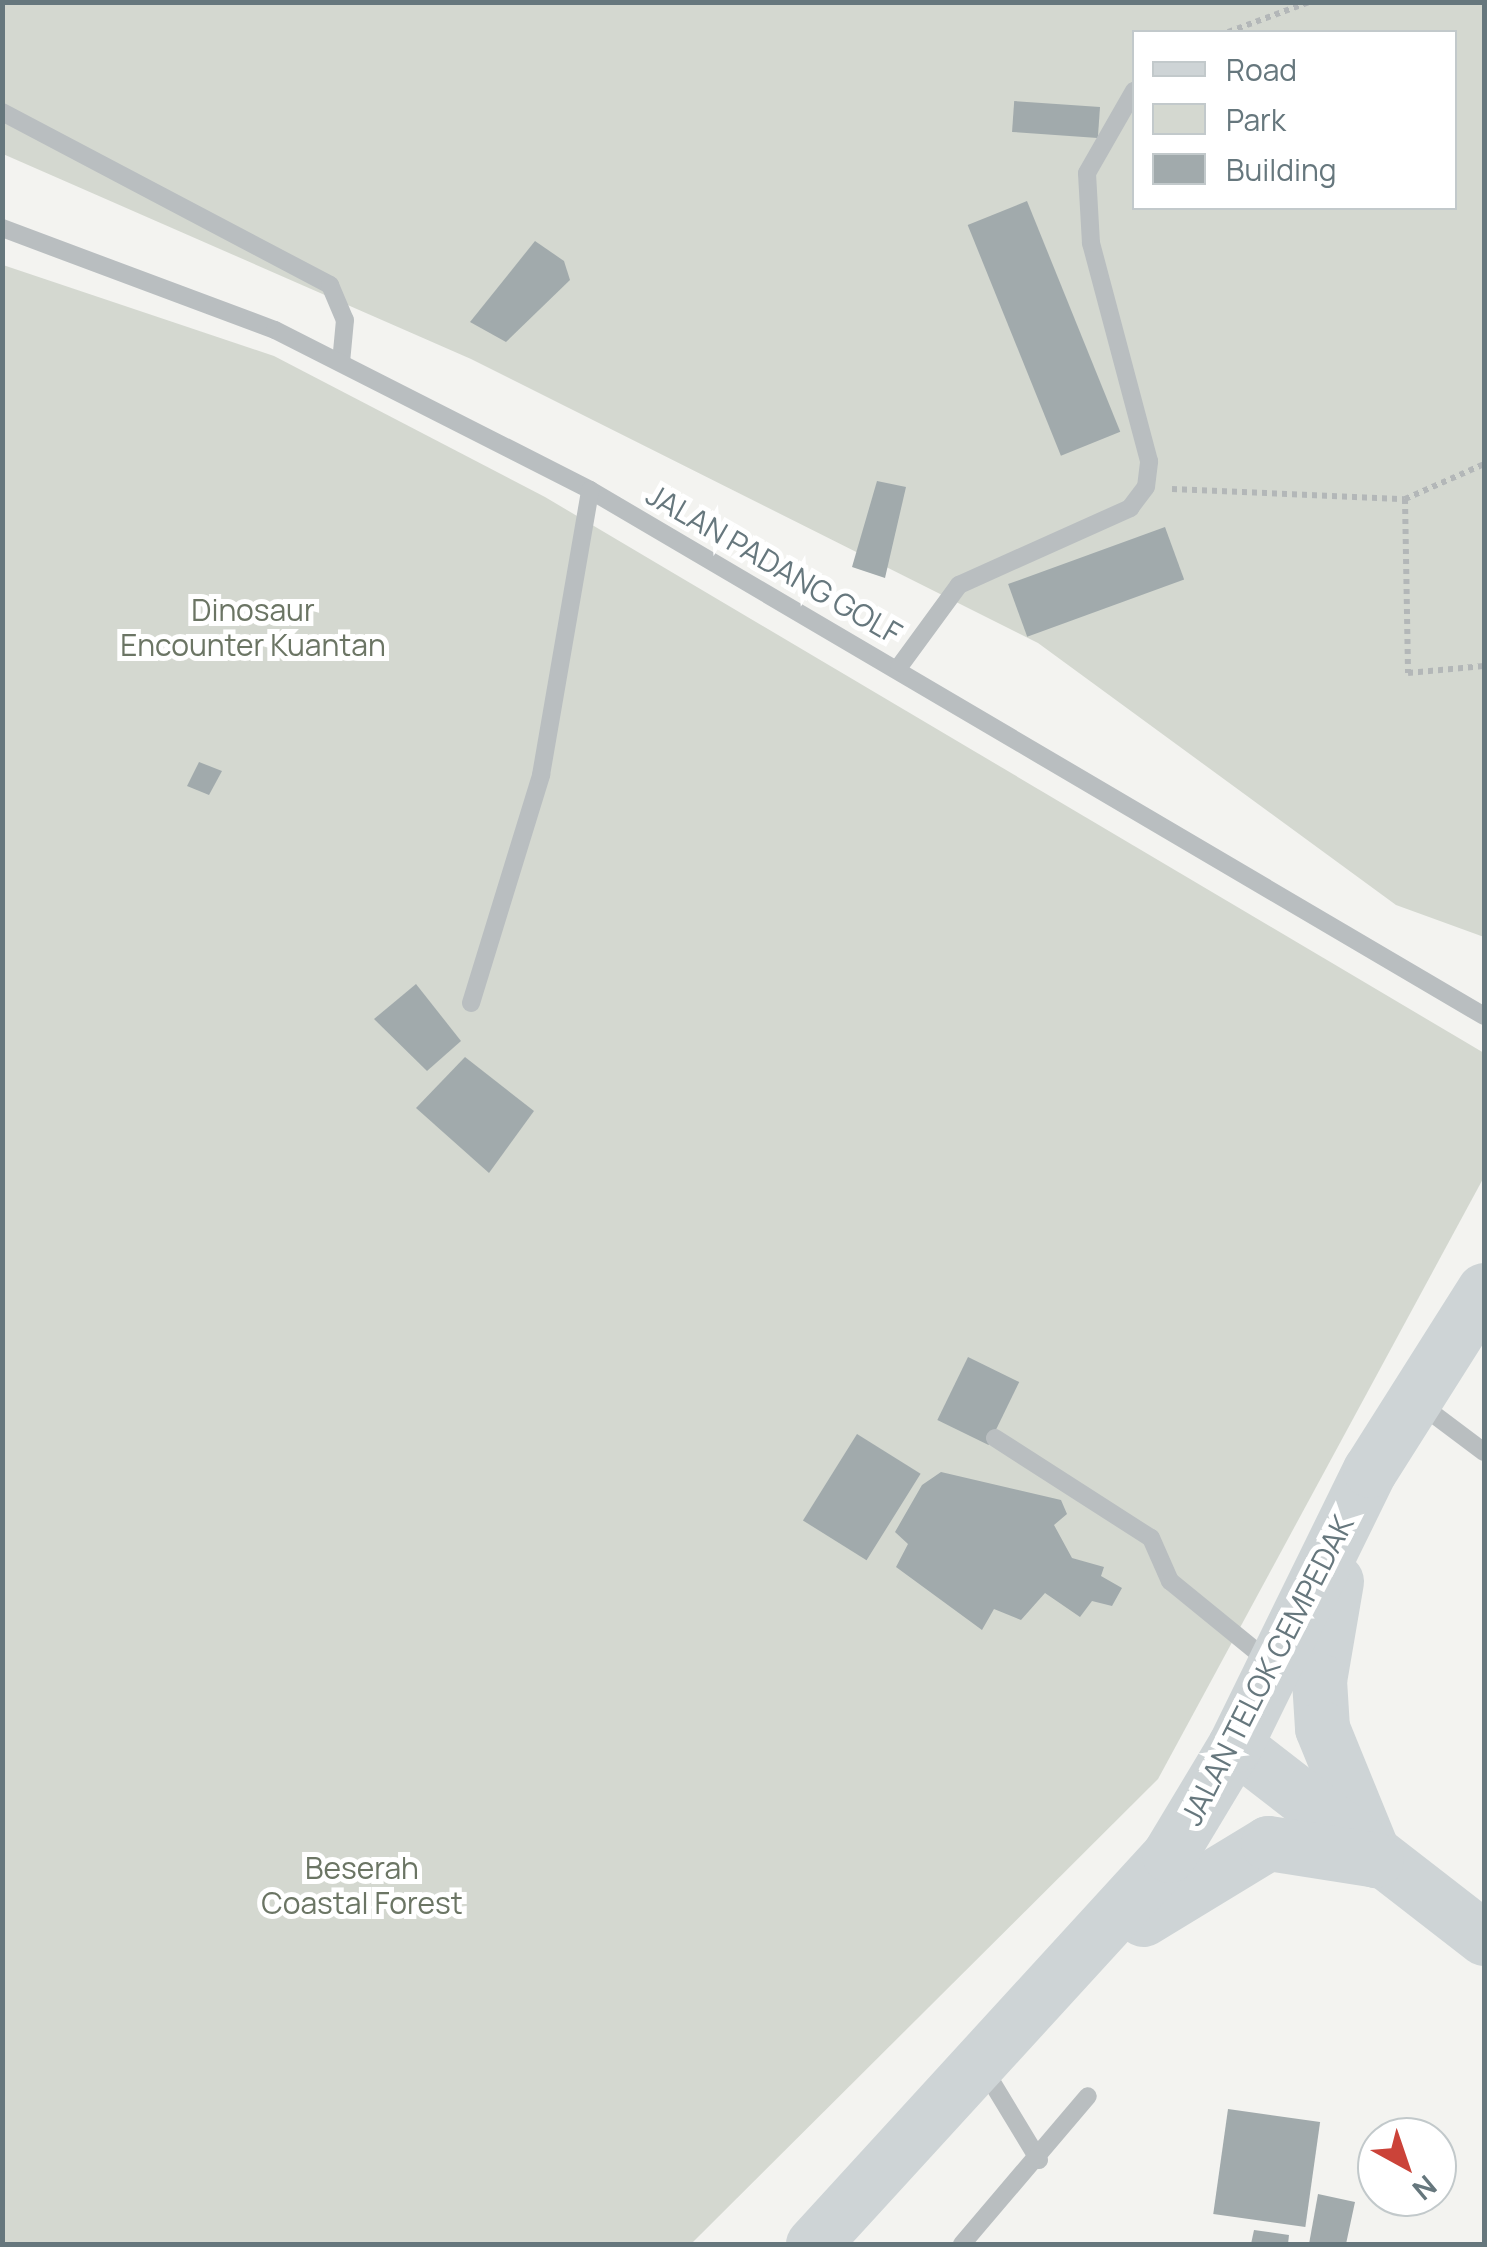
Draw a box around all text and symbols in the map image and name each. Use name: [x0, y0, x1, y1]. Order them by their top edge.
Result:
legend: [1132, 30, 1457, 210]
text: Road: [1226, 49, 1297, 90]
text: Park: [1226, 99, 1286, 140]
text: Building: [1226, 149, 1337, 190]
street label: JALAN PADANG GOLF: [640, 476, 908, 652]
park label: Dinosaur Encounter Kuantan: [120, 592, 386, 662]
street label: JALAN TELOK CEMPEDAK: [1173, 1509, 1361, 1831]
park label: Beserah Coastal Forest: [261, 1850, 463, 1920]
north arrow: [1357, 2117, 1457, 2217]
text: N: [1405, 2167, 1445, 2209]

